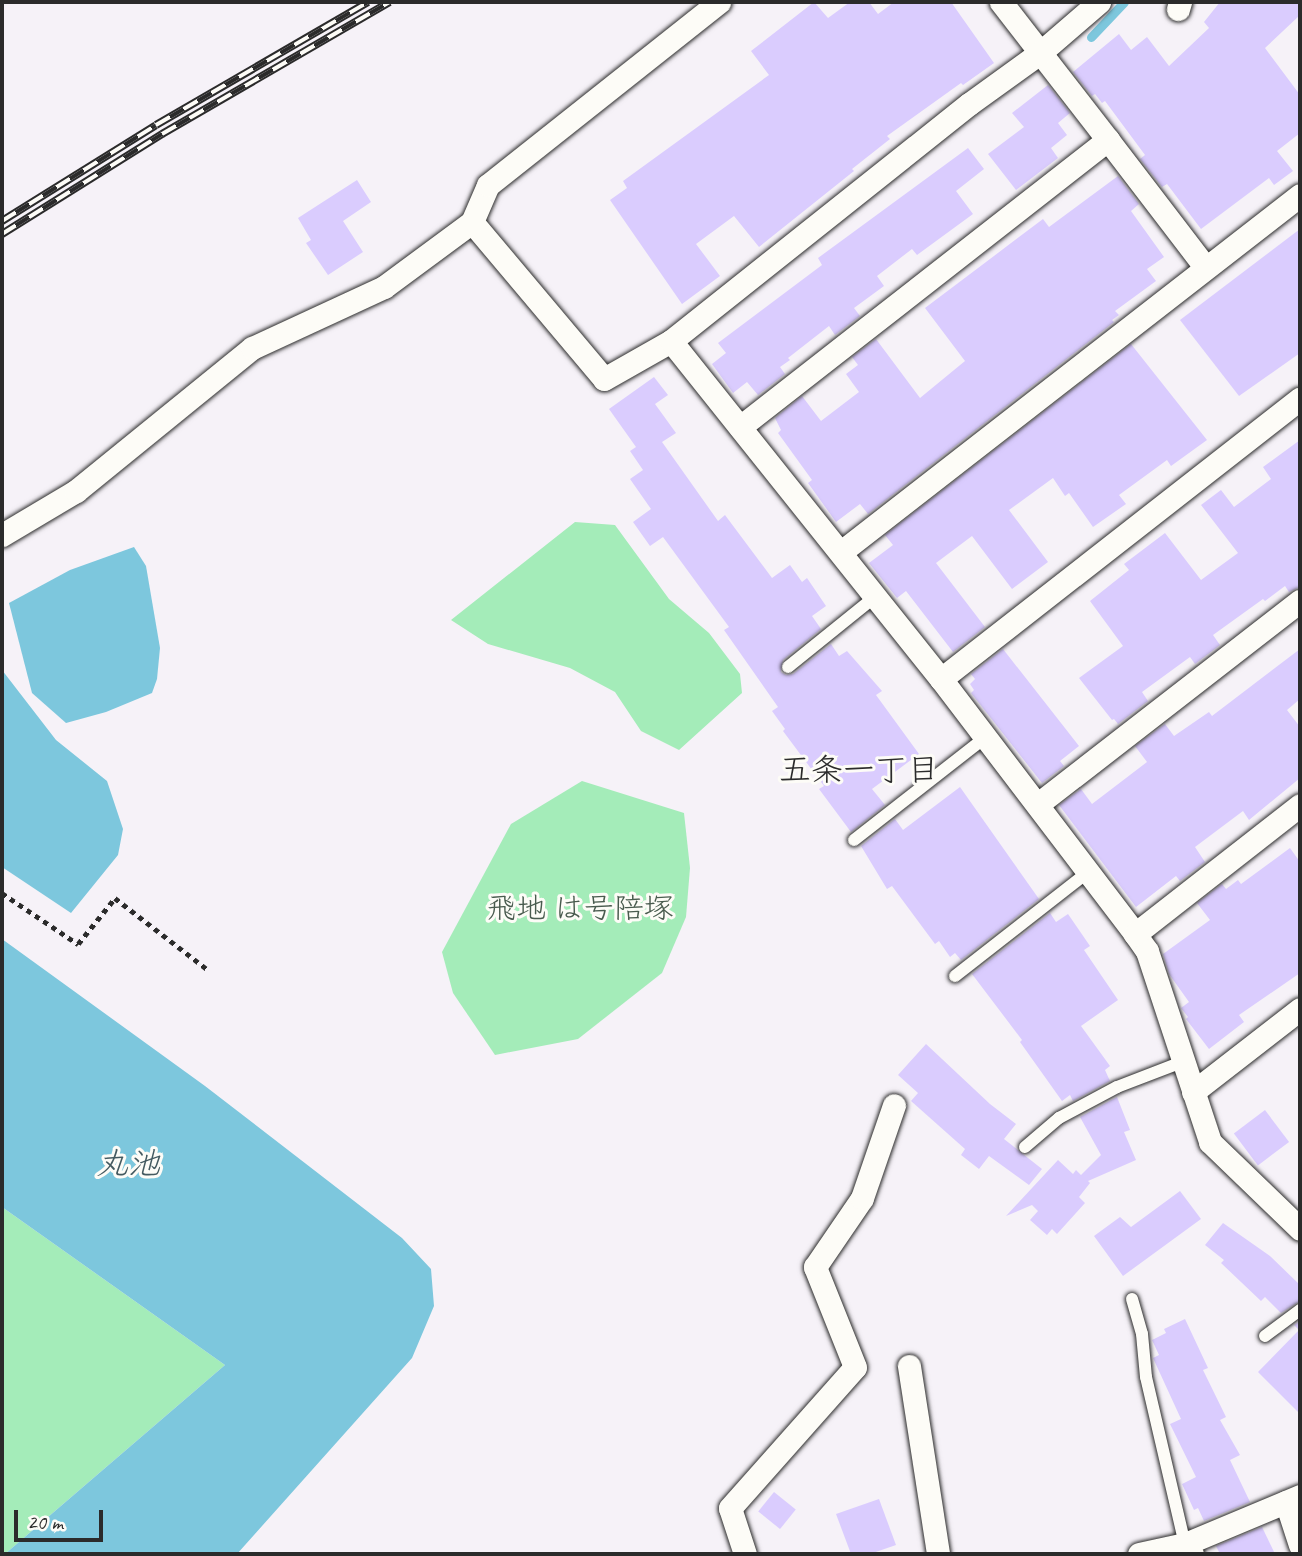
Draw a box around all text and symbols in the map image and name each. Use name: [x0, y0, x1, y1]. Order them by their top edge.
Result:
district label: 五条一丁目: [779, 751, 939, 789]
park label: 飛地 は号陪塚: [486, 890, 674, 926]
water label: 丸池: [96, 1145, 160, 1183]
scale bar: [18, 1496, 107, 1540]
text: 20 m: [27, 1509, 63, 1535]

